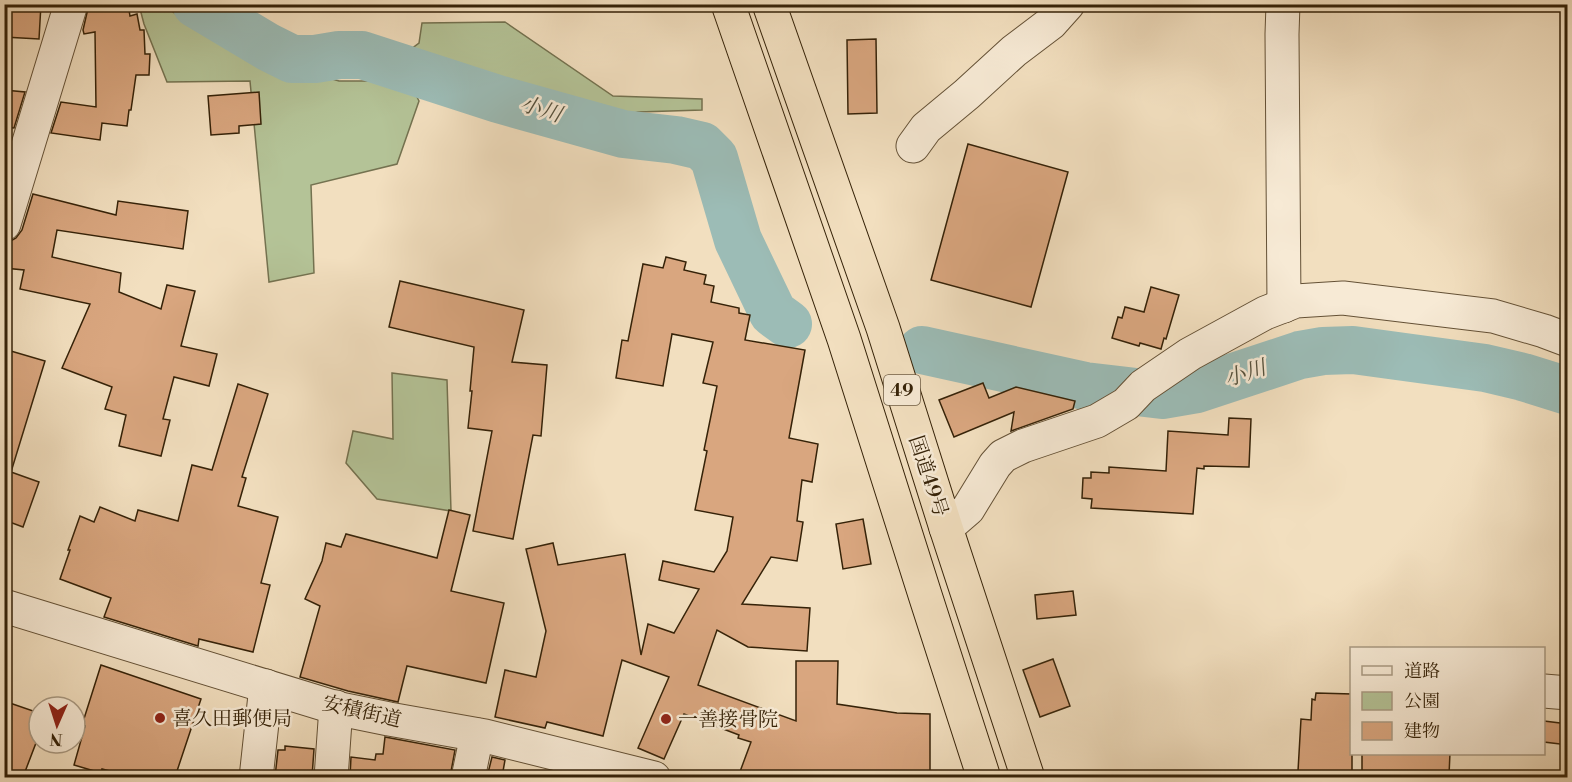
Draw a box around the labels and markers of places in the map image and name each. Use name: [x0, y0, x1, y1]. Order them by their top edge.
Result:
place label: 喜久田郵便局: [172, 707, 292, 732]
place label: 一善接骨院: [678, 708, 778, 733]
marker: 喜久田郵便局: [153, 711, 167, 725]
marker: 一善接骨院: [659, 712, 673, 726]

